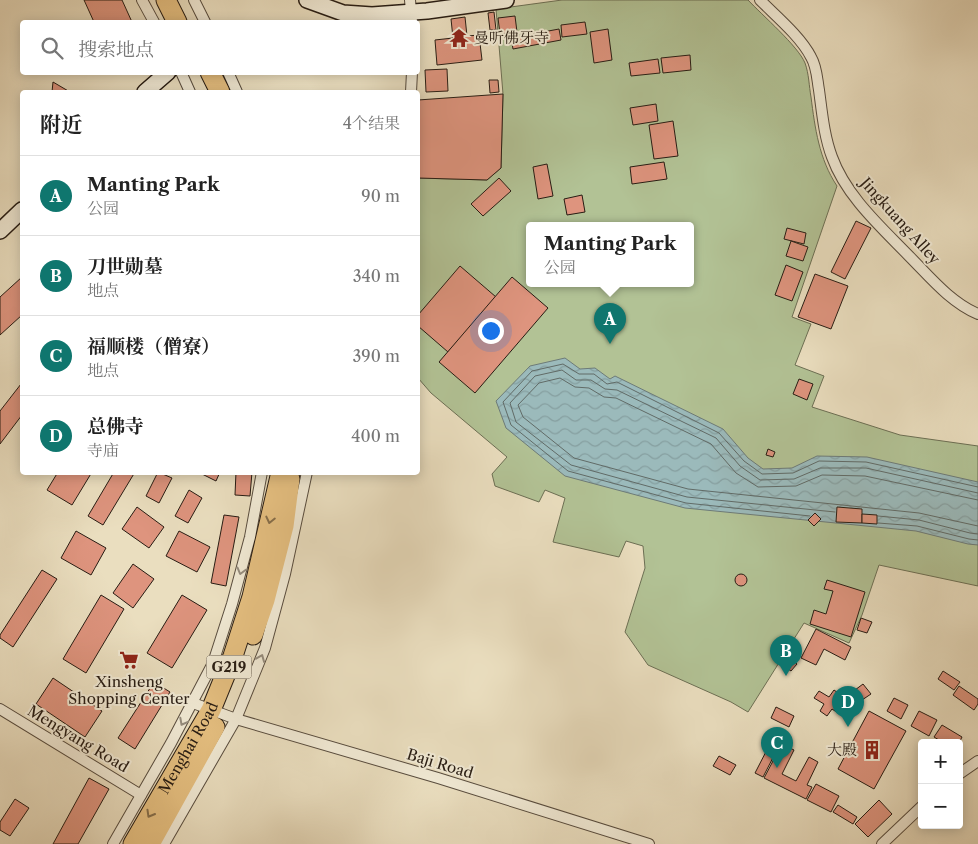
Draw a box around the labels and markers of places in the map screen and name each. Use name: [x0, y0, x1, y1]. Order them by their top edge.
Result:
temple icon: 曼听佛牙寺: [448, 27, 470, 49]
place label: 曼听佛牙寺: [474, 28, 549, 47]
pin: A: [594, 303, 626, 344]
pin: B: [770, 635, 802, 676]
supermarket icon: Xinsheng Shopping Center: [118, 649, 140, 671]
place label: Xinsheng Shopping Center: [68, 672, 190, 708]
pin: D: [832, 686, 864, 727]
pin: C: [761, 727, 793, 768]
building icon: 大殿: [861, 739, 883, 761]
place label: 大殿: [827, 740, 857, 759]

